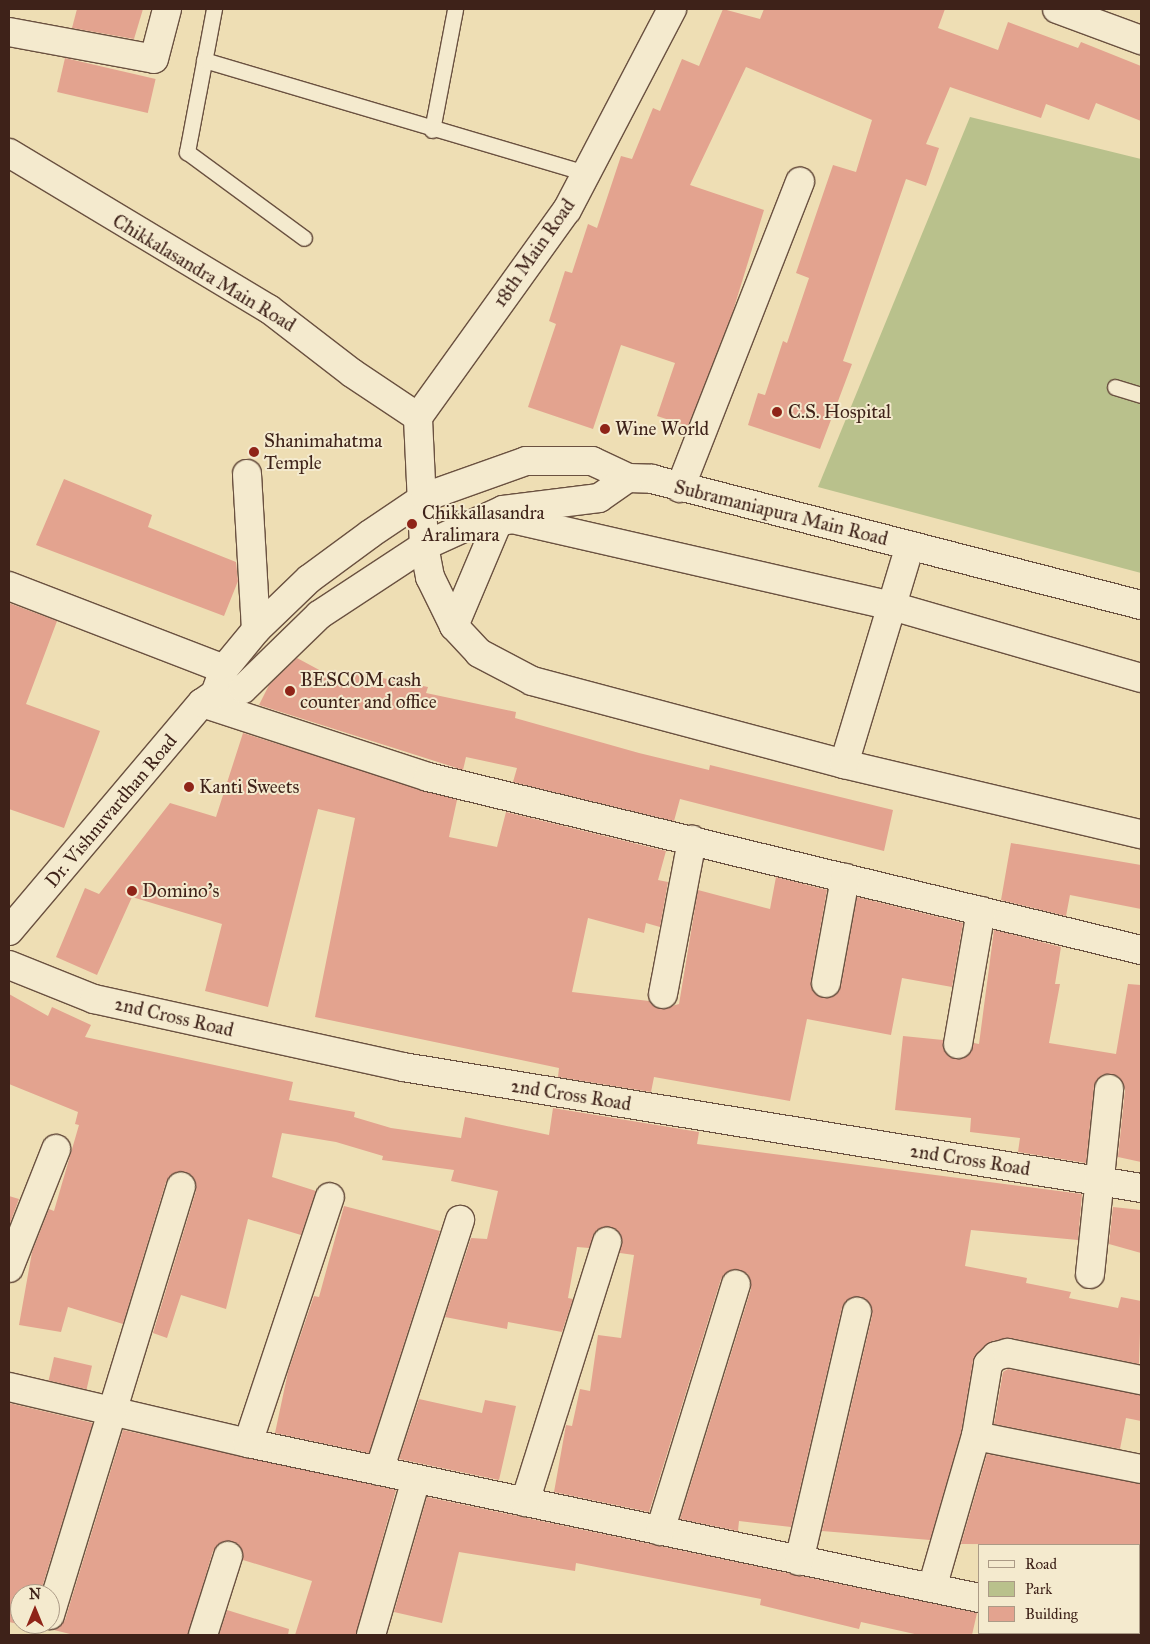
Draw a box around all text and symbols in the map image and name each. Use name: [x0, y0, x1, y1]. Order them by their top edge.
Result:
street label: 18th Main Road: [488, 195, 580, 311]
street label: Chikkalasandra Main Road: [108, 209, 300, 337]
place label: C.S. Hospital: [788, 401, 891, 423]
marker: C.S. Hospital: [770, 405, 784, 419]
place label: Wine World: [615, 418, 709, 440]
marker: Wine World: [599, 423, 611, 435]
place label: Shanimahatma Temple: [264, 430, 382, 474]
marker: Shanimahatma Temple: [248, 446, 260, 458]
street label: Subramaniapura Main Road: [672, 475, 890, 551]
place label: Chikkallasandra Aralimara: [422, 502, 545, 546]
marker: Chikkallasandra Aralimara: [406, 518, 418, 530]
place label: BESCOM cash counter and office: [300, 669, 437, 713]
marker: BESCOM cash counter and office: [284, 685, 296, 697]
street label: Dr. Vishnuvardhan Road: [40, 730, 182, 892]
place label: Kanti Sweets: [199, 776, 299, 798]
marker: Kanti Sweets: [183, 781, 195, 793]
place label: Domino's: [142, 880, 219, 902]
marker: Domino's: [126, 885, 138, 897]
street label: 2nd Cross Road: [112, 992, 236, 1042]
street label: 2nd Cross Road: [509, 1074, 633, 1116]
street label: 2nd Cross Road: [908, 1139, 1032, 1181]
legend: [978, 1544, 1140, 1634]
text: Road: [1025, 1555, 1057, 1573]
text: Park: [1025, 1580, 1052, 1598]
north arrow: [10, 1584, 60, 1634]
text: N: [29, 1586, 41, 1603]
text: Building: [1025, 1605, 1078, 1623]

